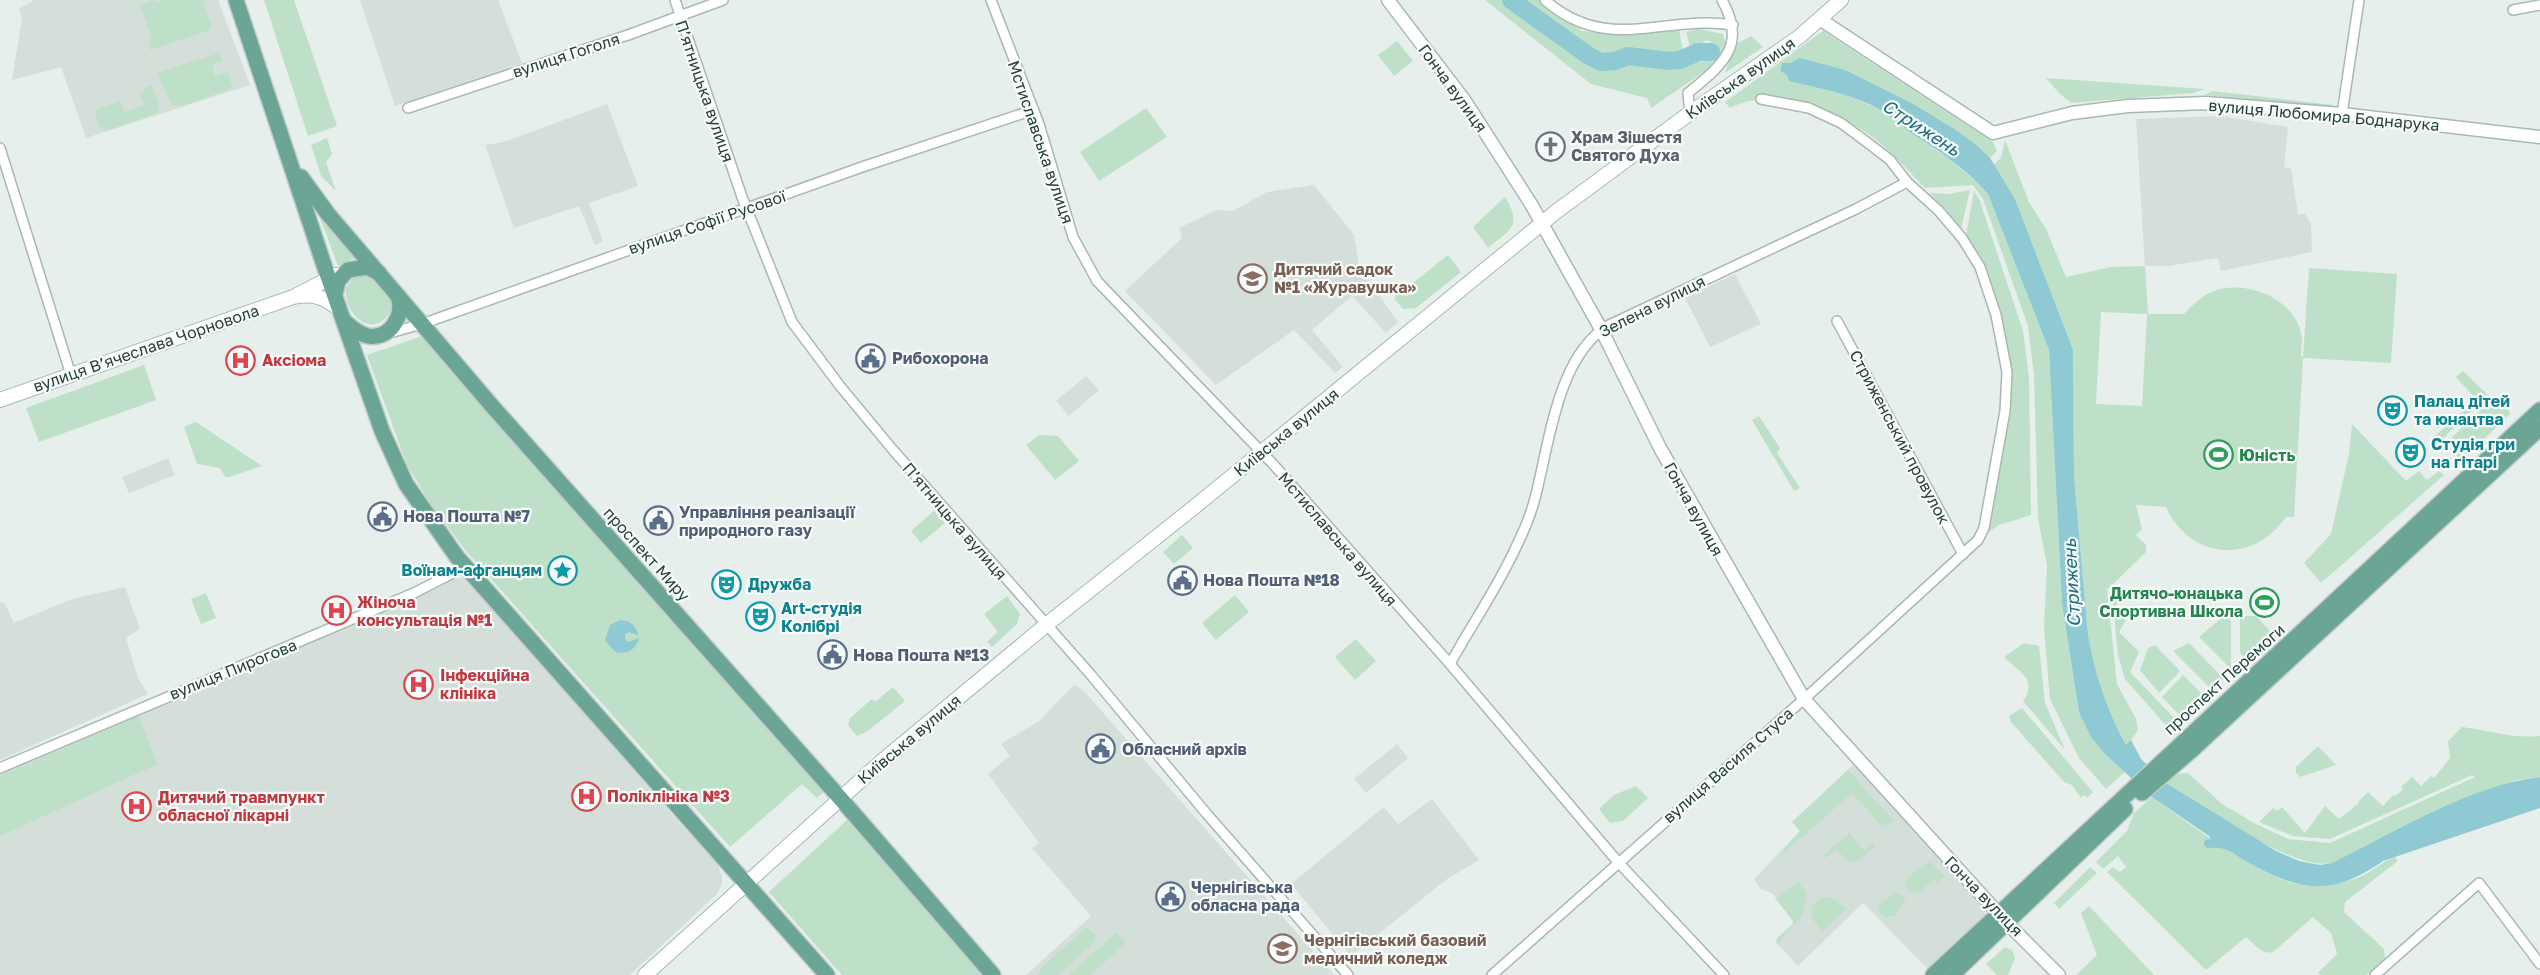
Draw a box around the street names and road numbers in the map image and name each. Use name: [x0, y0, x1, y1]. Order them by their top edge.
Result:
street label: Пʼятницька вулиця: [671, 17, 739, 165]
street label: вулиця Гоголя: [510, 28, 622, 82]
street label: Київська вулиця: [1681, 33, 1799, 123]
street label: Гонча вулиця: [1414, 40, 1492, 136]
street label: Мстиславська вулиця: [1004, 58, 1078, 226]
street label: вулиця Любомира Боднарука: [2208, 95, 2440, 135]
street label: вулиця Софії Русової: [626, 185, 789, 258]
street label: Зелена вулиця: [1596, 271, 1708, 341]
street label: вулиця Вʼячеслава Чорновола: [30, 300, 262, 396]
street label: Стриженський провулок: [1846, 347, 1954, 527]
street label: Київська вулиця: [1230, 384, 1342, 480]
street label: Пʼятницька вулиця: [899, 458, 1011, 584]
street label: Гонча вулиця: [1660, 459, 1728, 559]
street label: Мстиславська вулиця: [1274, 468, 1402, 610]
street label: проспект Миру: [600, 503, 694, 605]
street label: проспект Перемоги: [2159, 619, 2289, 739]
street label: вулиця Пирогова: [166, 634, 300, 704]
street label: Київська вулиця: [853, 690, 965, 788]
street label: вулиця Василя Стуса: [1659, 703, 1797, 827]
street label: Гонча вулиця: [1941, 852, 2027, 940]

